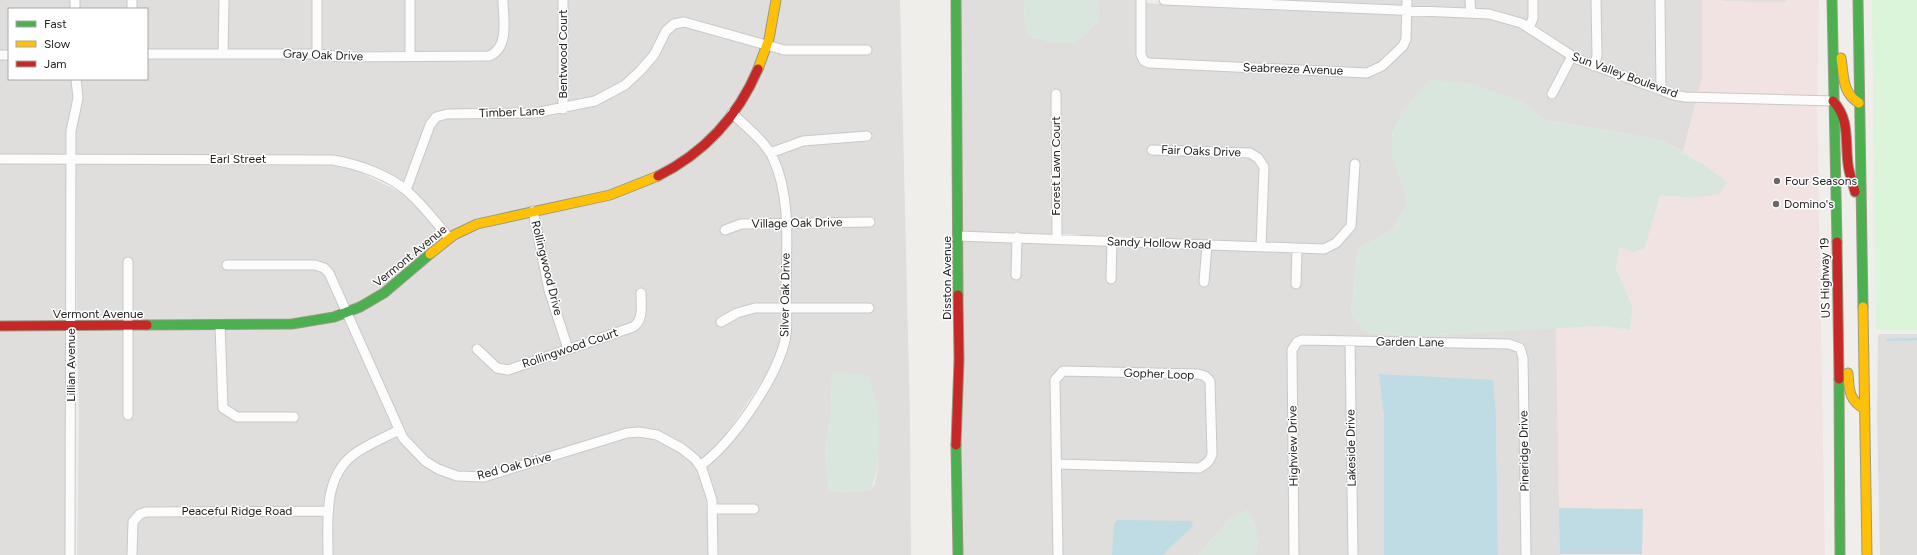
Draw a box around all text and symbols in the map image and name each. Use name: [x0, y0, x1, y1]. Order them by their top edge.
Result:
legend: [8, 8, 148, 80]
street label: Bentwood Court: [556, 9, 570, 99]
text: Fast: [44, 17, 67, 31]
text: Slow: [44, 37, 71, 51]
street label: Gray Oak Drive: [283, 47, 364, 63]
street label: Sun Valley Boulevard: [1570, 49, 1680, 101]
text: Jam: [44, 57, 67, 71]
street label: Seabreeze Avenue: [1243, 60, 1344, 78]
street label: Timber Lane: [479, 104, 546, 120]
street label: Forest Lawn Court: [1049, 116, 1063, 216]
street label: Fair Oaks Drive: [1161, 143, 1242, 159]
street label: Earl Street: [210, 152, 267, 166]
place label: Four Seasons: [1785, 174, 1857, 188]
marker: Four Seasons: [1772, 176, 1782, 186]
place label: Domino's: [1784, 197, 1834, 211]
marker: Domino's: [1771, 199, 1781, 209]
street label: Village Oak Drive: [751, 215, 843, 231]
street label: Rollingwood Drive: [528, 219, 566, 317]
street label: Vermont Avenue: [370, 222, 450, 290]
street label: Sandy Hollow Road: [1107, 234, 1211, 252]
street label: Disston Avenue: [940, 236, 954, 320]
street label: US Highway 19: [1817, 237, 1833, 318]
street label: Silver Oak Drive: [777, 252, 793, 337]
street label: Vermont Avenue: [53, 307, 144, 321]
street label: Rollingwood Court: [520, 325, 620, 371]
street label: Lillian Avenue: [64, 328, 78, 402]
street label: Garden Lane: [1376, 334, 1445, 350]
street label: Gopher Loop: [1123, 366, 1195, 382]
street label: Highview Drive: [1285, 405, 1301, 487]
street label: Lakeside Drive: [1343, 409, 1359, 487]
street label: Pineridge Drive: [1516, 410, 1532, 492]
street label: Red Oak Drive: [475, 449, 553, 483]
street label: Peaceful Ridge Road: [182, 504, 292, 518]

